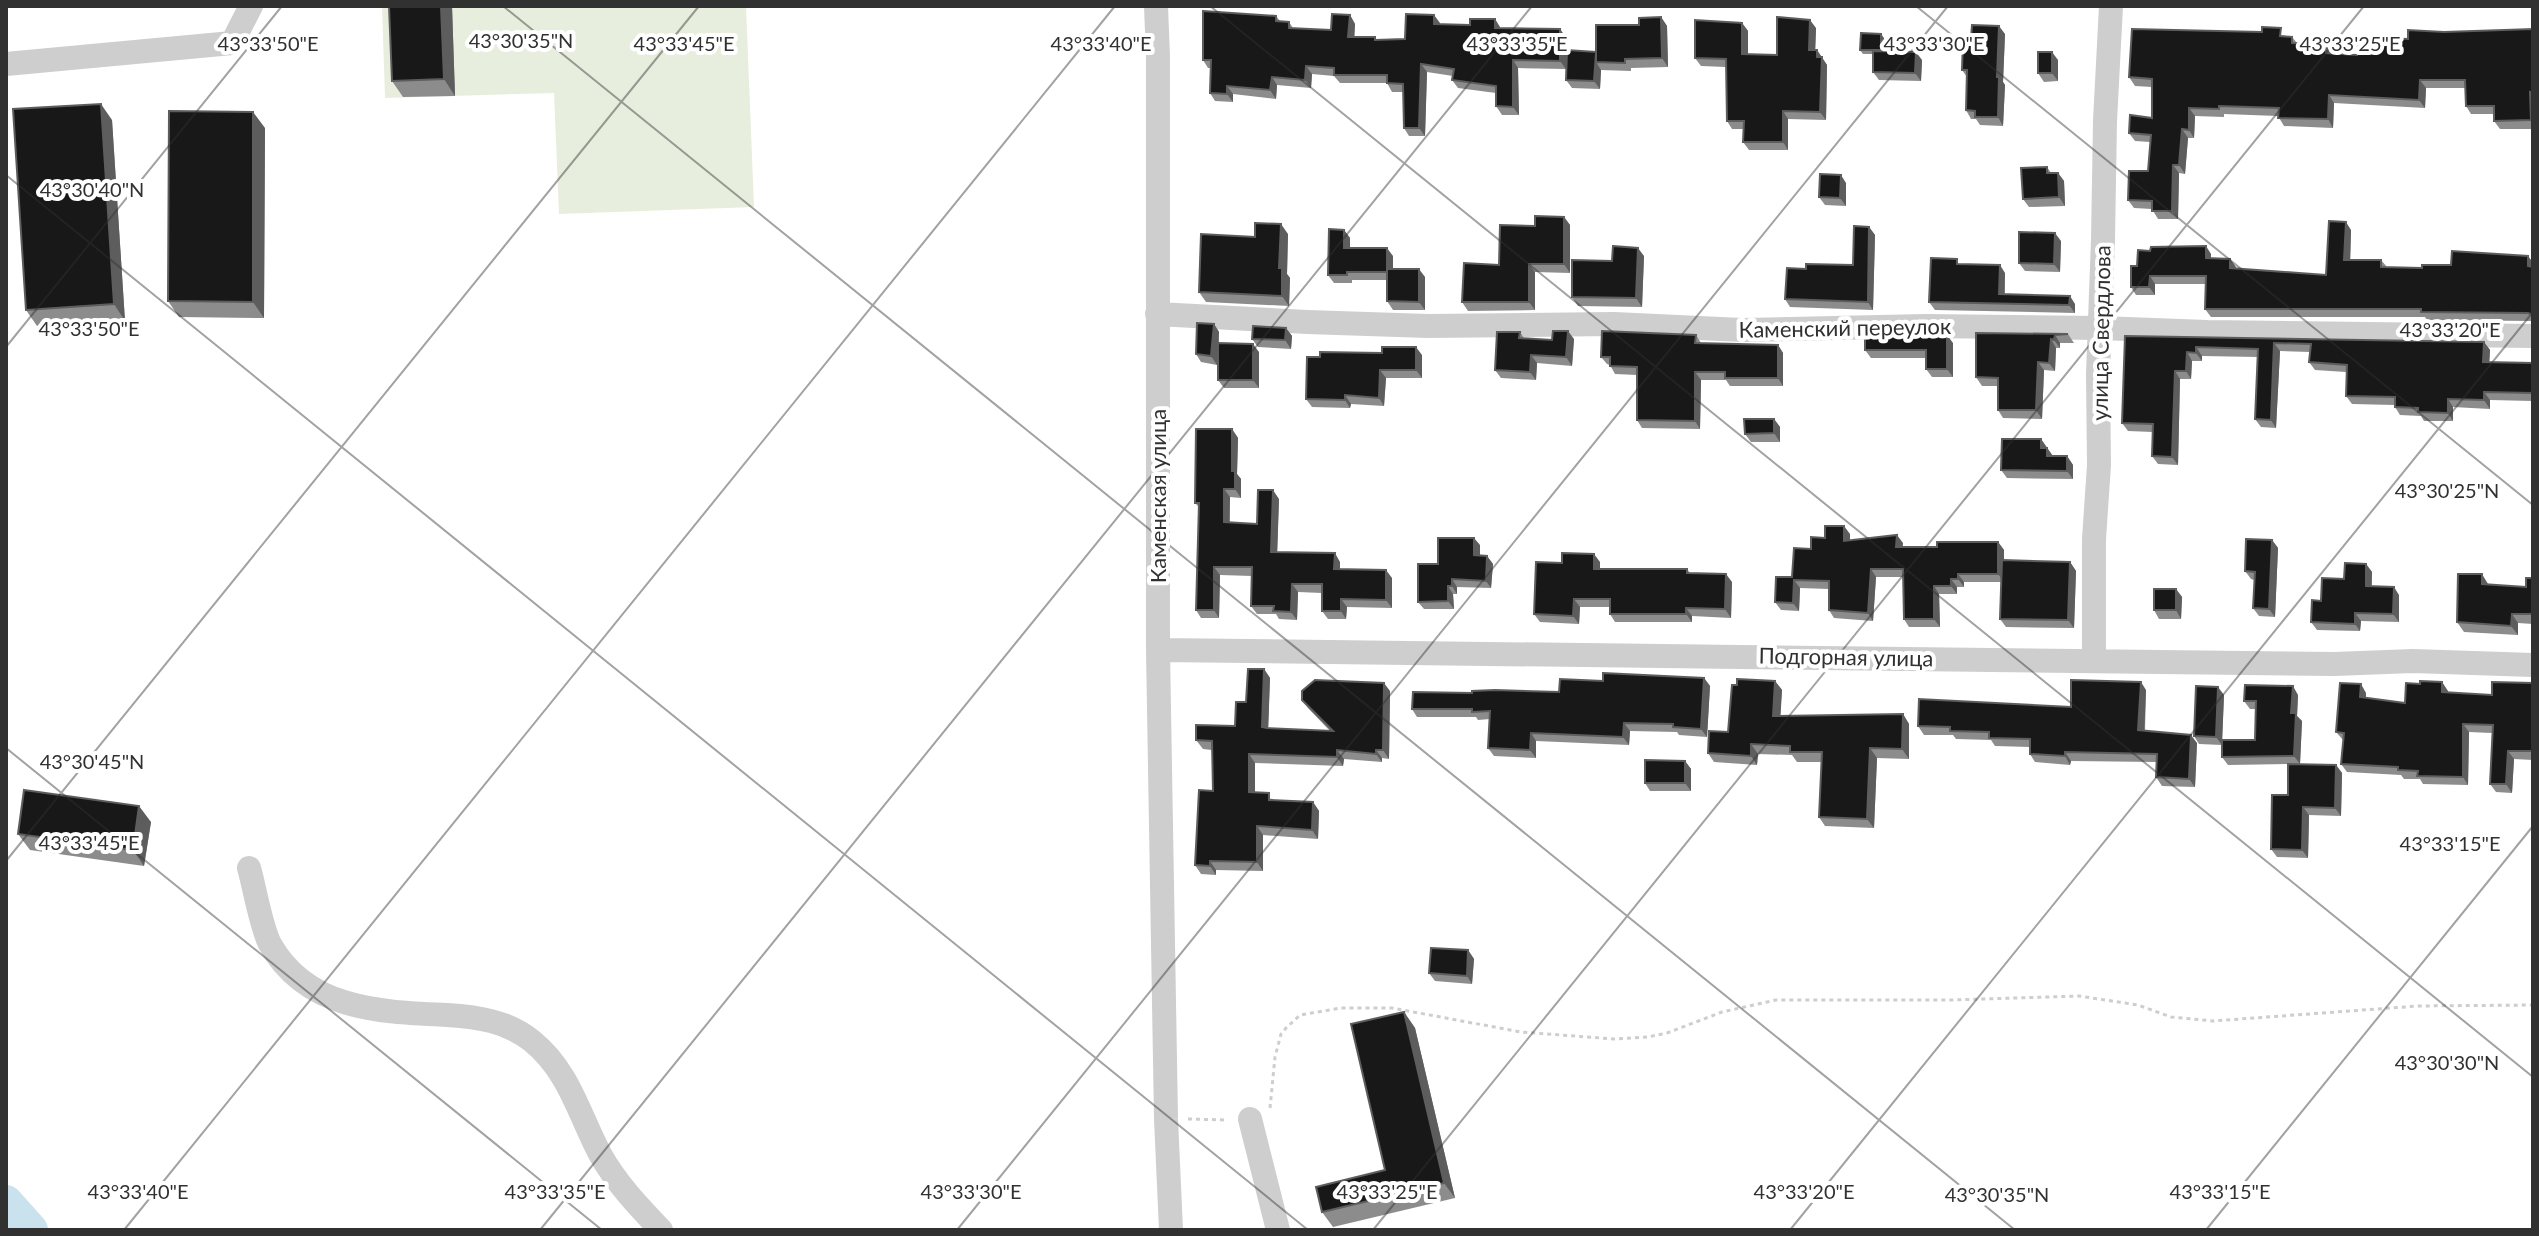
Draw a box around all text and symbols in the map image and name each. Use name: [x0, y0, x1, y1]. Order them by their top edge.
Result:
text: 43°30'35"N: [469, 28, 573, 52]
text: 43°33'50"E: [218, 31, 318, 55]
text: 43°33'45"E: [634, 31, 734, 55]
text: 43°33'40"E: [1051, 31, 1151, 55]
text: 43°33'35"E: [1467, 31, 1567, 55]
text: 43°33'30"E: [1884, 31, 1984, 55]
text: 43°33'25"E: [2300, 31, 2400, 55]
text: 43°30'40"N: [40, 177, 144, 201]
street label: улица Свердлова: [2085, 245, 2116, 421]
street label: Каменский переулок: [1738, 312, 1952, 343]
text: 43°33'50"E: [39, 316, 139, 340]
text: 43°33'20"E: [2400, 317, 2500, 341]
street label: Каменская улица: [1144, 409, 1171, 583]
text: 43°30'25"N: [2395, 478, 2499, 502]
street label: Подгорная улица: [1758, 641, 1934, 672]
text: 43°30'45"N: [40, 749, 144, 773]
text: 43°33'45"E: [39, 830, 139, 854]
text: 43°33'15"E: [2400, 831, 2500, 855]
text: 43°30'30"N: [2395, 1050, 2499, 1074]
text: 43°33'40"E: [88, 1179, 188, 1203]
text: 43°33'35"E: [505, 1179, 605, 1203]
text: 43°33'30"E: [921, 1179, 1021, 1203]
text: 43°33'25"E: [1337, 1179, 1437, 1203]
text: 43°33'20"E: [1754, 1179, 1854, 1203]
text: 43°33'15"E: [2170, 1179, 2270, 1203]
text: 43°30'35"N: [1945, 1182, 2049, 1206]

